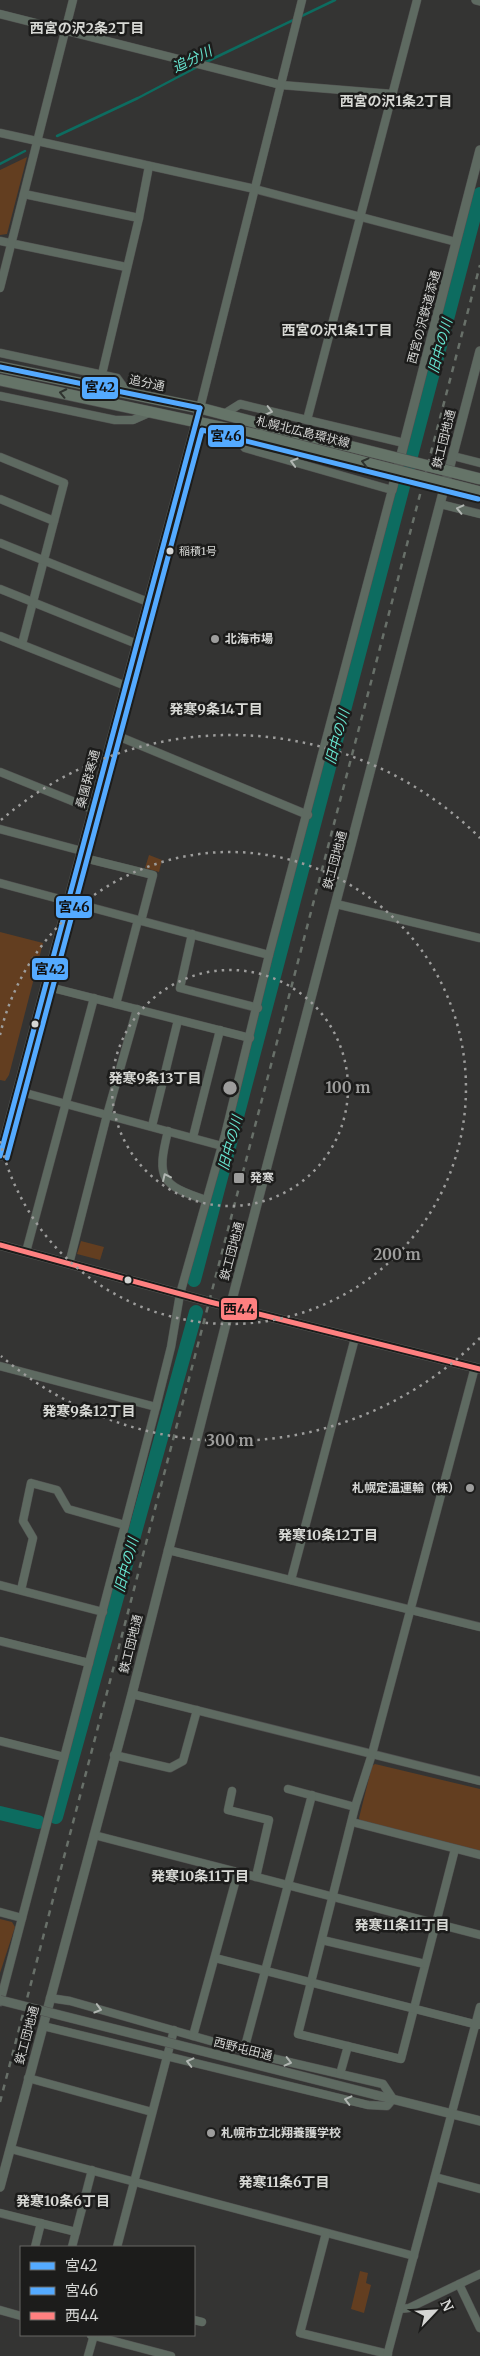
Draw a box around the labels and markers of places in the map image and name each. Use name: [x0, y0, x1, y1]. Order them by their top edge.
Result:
place label: 稲積1号: [179, 544, 217, 558]
marker: 稲積1号: [165, 546, 175, 556]
place label: 北海市場: [225, 631, 273, 646]
marker: 北海市場: [209, 633, 221, 645]
unlabelled marker: [30, 1019, 40, 1029]
centre of rings: [221, 1079, 239, 1097]
place label: 発寒: [250, 1170, 274, 1185]
marker: 発寒: [232, 1171, 246, 1185]
unlabelled marker: [123, 1275, 133, 1285]
place label: 札幌定温運輸（株）: [352, 1480, 460, 1495]
marker: 札幌定温運輸（株）: [464, 1482, 476, 1494]
place label: 札幌市立北翔養護学校: [221, 2125, 341, 2140]
marker: 札幌市立北翔養護学校: [205, 2127, 217, 2139]

